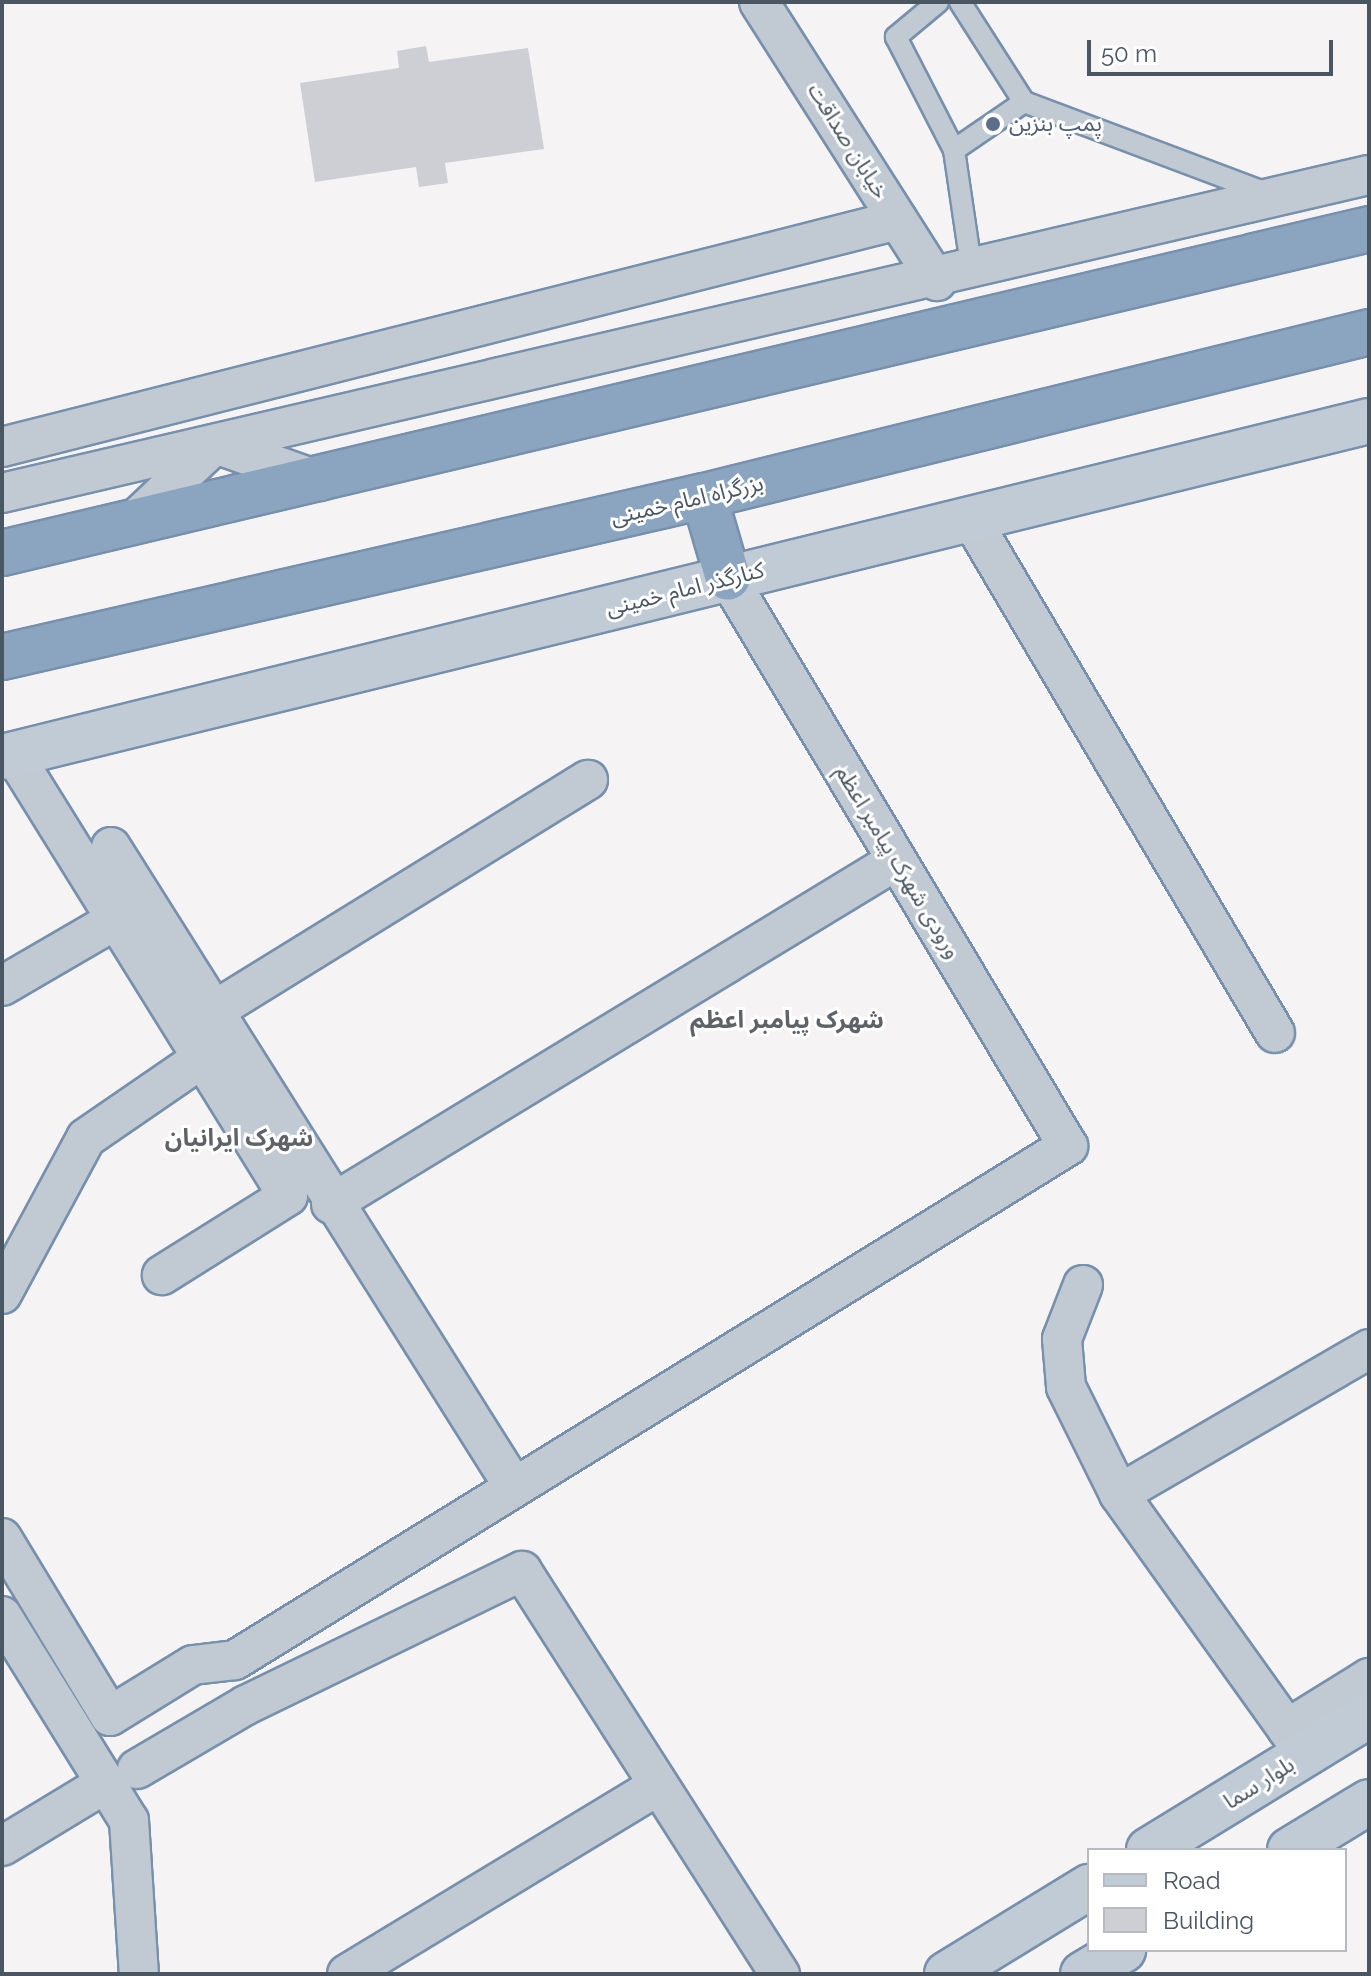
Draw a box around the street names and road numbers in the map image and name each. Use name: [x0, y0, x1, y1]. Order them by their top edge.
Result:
street label: خیابان صداقت: [802, 78, 894, 204]
street label: بزرگراه امام خمینی: [608, 470, 766, 530]
street label: کنارگذر امام خمینی: [603, 557, 767, 621]
street label: ورودی شهرک پیامبر اعظم: [830, 761, 966, 963]
street label: بلوار سما: [1219, 1751, 1299, 1815]

